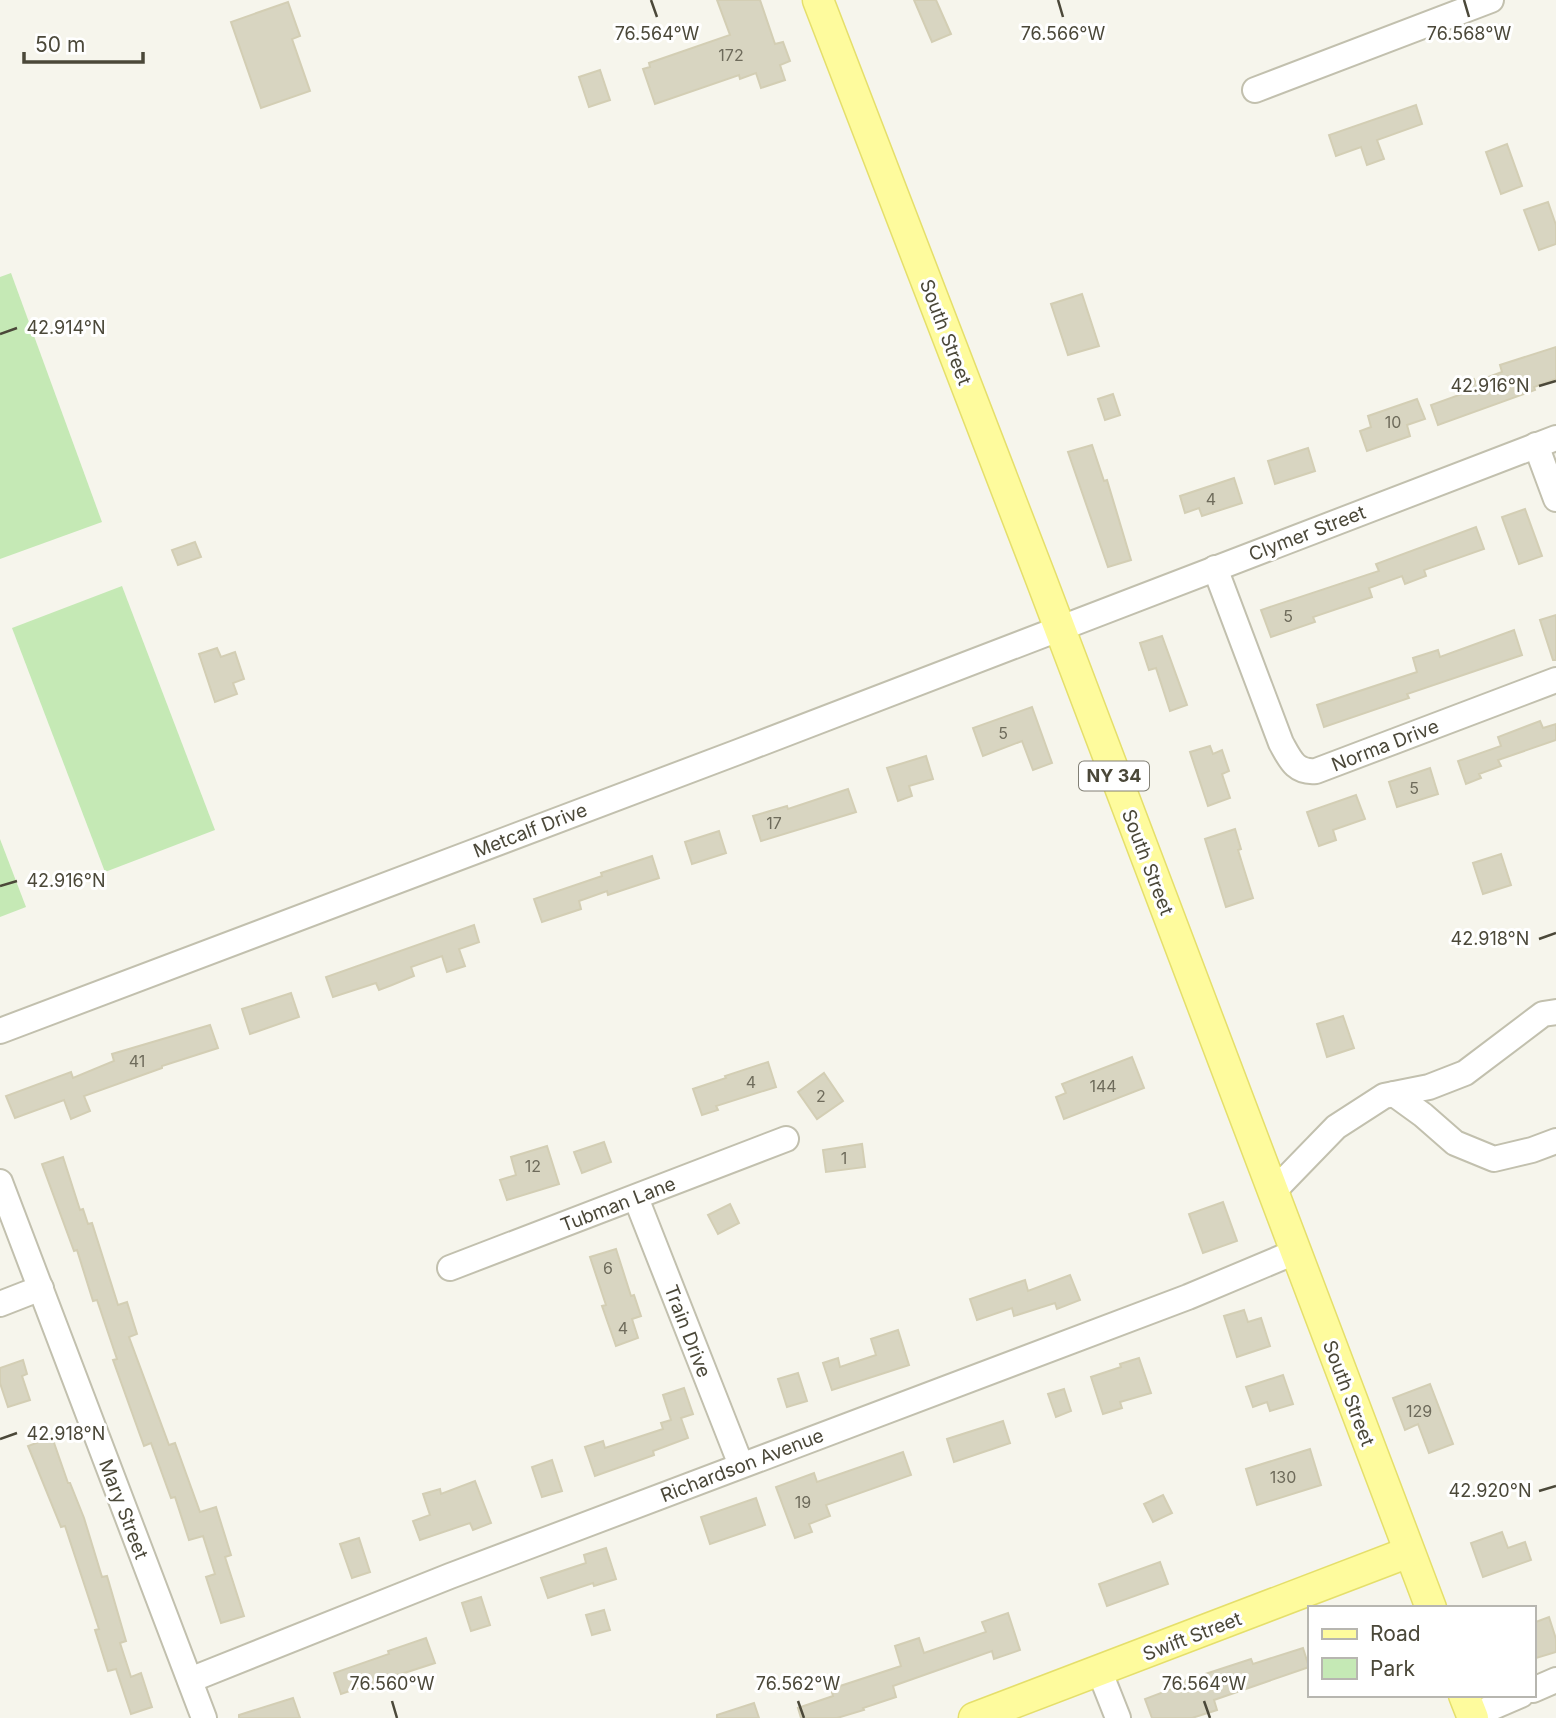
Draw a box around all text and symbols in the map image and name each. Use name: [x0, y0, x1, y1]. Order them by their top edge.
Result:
scale bar: [24, 21, 144, 65]
text: 76.564°W: [615, 23, 700, 44]
text: 76.566°W: [1021, 23, 1106, 44]
text: 76.568°W: [1427, 23, 1511, 44]
text: 50 m: [35, 32, 85, 57]
house number: 172: [718, 45, 744, 65]
street label: South Street: [915, 276, 976, 388]
text: 42.914°N: [26, 317, 106, 338]
text: 42.916°N: [1450, 375, 1530, 396]
house number: 10: [1385, 412, 1401, 432]
house number: 4: [1206, 489, 1216, 509]
street label: Clymer Street: [1246, 501, 1369, 566]
house number: 5: [1283, 606, 1293, 626]
street label: Norma Drive: [1328, 714, 1442, 776]
house number: 5: [998, 723, 1008, 743]
road number: NY 34: [1079, 762, 1149, 790]
house number: 5: [1409, 778, 1419, 798]
street label: Metcalf Drive: [470, 798, 590, 863]
street label: South Street: [1117, 806, 1178, 918]
house number: 17: [766, 813, 782, 833]
text: 42.916°N: [26, 870, 106, 891]
text: 42.918°N: [1451, 928, 1529, 949]
house number: 41: [129, 1051, 145, 1071]
house number: 4: [746, 1072, 756, 1092]
house number: 144: [1089, 1076, 1117, 1096]
house number: 2: [816, 1086, 826, 1106]
house number: 1: [841, 1148, 847, 1168]
house number: 12: [525, 1156, 541, 1176]
street label: Tubman Lane: [557, 1172, 679, 1237]
house number: 6: [603, 1258, 613, 1278]
street label: Train Drive: [659, 1282, 716, 1381]
house number: 4: [618, 1318, 628, 1338]
street label: South Street: [1318, 1337, 1379, 1449]
house number: 129: [1406, 1401, 1432, 1421]
text: 42.918°N: [27, 1423, 105, 1444]
street label: Richardson Avenue: [657, 1424, 827, 1507]
street label: Mary Street: [94, 1456, 153, 1562]
house number: 130: [1270, 1467, 1296, 1487]
text: 42.920°N: [1449, 1480, 1531, 1501]
house number: 19: [795, 1492, 811, 1512]
legend: [1308, 1606, 1535, 1697]
street label: Swift Street: [1140, 1607, 1245, 1666]
text: Road: [1370, 1621, 1421, 1646]
text: Park: [1370, 1656, 1415, 1681]
text: 76.560°W: [350, 1673, 435, 1694]
text: 76.562°W: [756, 1673, 840, 1694]
text: 76.564°W: [1162, 1673, 1247, 1694]

